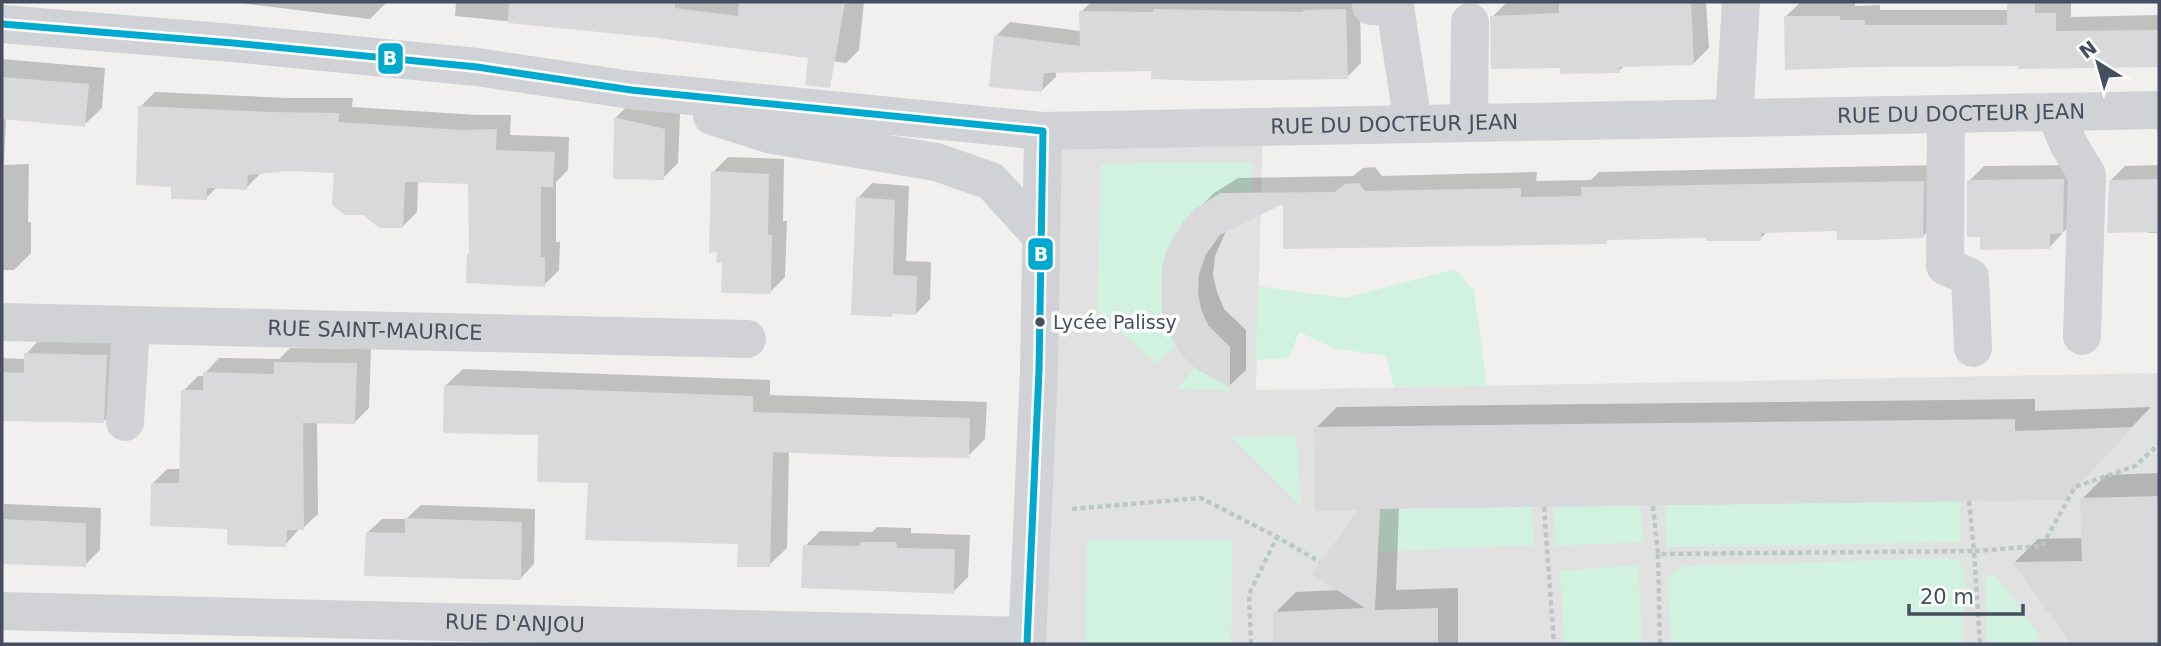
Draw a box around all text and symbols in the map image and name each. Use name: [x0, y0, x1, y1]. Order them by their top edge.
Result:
north arrow: [2063, 28, 2133, 98]
text: N: [2075, 36, 2101, 63]
line badge: B: [377, 42, 404, 75]
text: B: [383, 47, 397, 69]
street label: RUE DU DOCTEUR JEAN: [1837, 99, 2085, 128]
street label: RUE DU DOCTEUR JEAN: [1270, 110, 1518, 139]
line badge: B: [1027, 237, 1054, 271]
text: B: [1034, 243, 1048, 265]
place label: Lycée Palissy: [1053, 311, 1177, 333]
marker: Lycée Palissy: [1033, 315, 1047, 329]
street label: RUE SAINT-MAURICE: [267, 316, 483, 345]
scale bar: [1909, 572, 2023, 616]
text: 20 m: [1920, 585, 1974, 609]
street label: RUE D'ANJOU: [445, 610, 585, 637]

